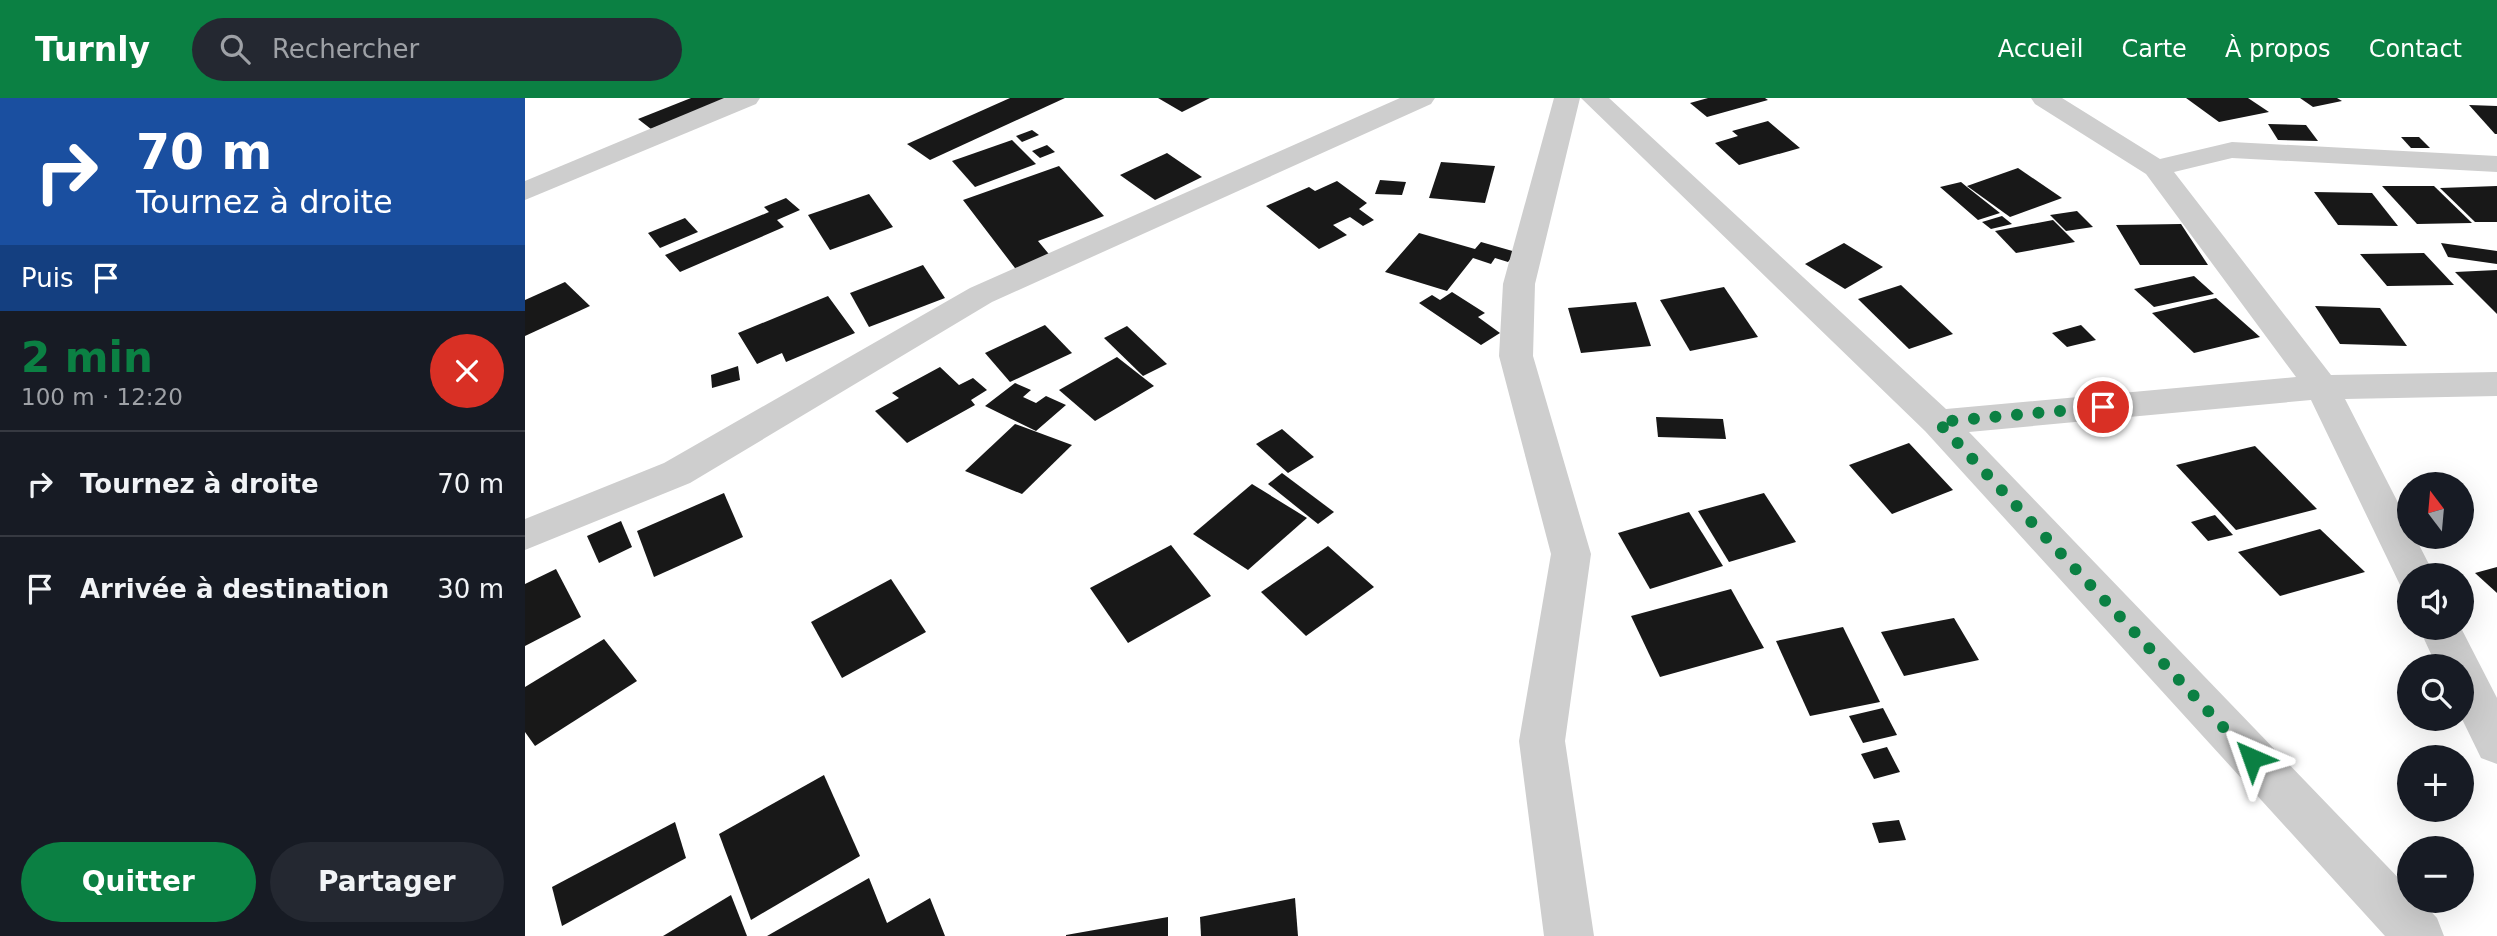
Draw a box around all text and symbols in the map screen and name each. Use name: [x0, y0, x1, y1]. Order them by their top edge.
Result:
search box: [192, 18, 682, 81]
text: Turnly: [35, 30, 150, 69]
icon: search: [216, 30, 254, 68]
text: Rechercher: [272, 34, 419, 64]
text: Accueil: [1998, 35, 2083, 63]
text: Carte: [2121, 35, 2187, 63]
text: À propos: [2225, 35, 2331, 63]
text: Contact: [2369, 35, 2462, 63]
text: 70 m: [136, 124, 272, 181]
icon: right: [21, 126, 112, 217]
text: Tournez à droite: [136, 183, 393, 221]
icon: arrive: [87, 259, 125, 297]
text: Puis: [21, 263, 73, 293]
text: 2 min: [21, 333, 153, 382]
button: close: [430, 334, 504, 408]
pin: [2073, 377, 2133, 437]
text: 100 m · 12:20: [21, 384, 183, 410]
icon: arrive: [2084, 388, 2122, 426]
icon: right: [21, 465, 59, 503]
text: Tournez à droite: [80, 469, 319, 499]
text: 70 m: [437, 469, 504, 499]
north arrow: [2397, 472, 2475, 550]
map controls: [2397, 472, 2474, 913]
button: sound: [2397, 563, 2474, 640]
icon: arrive: [21, 570, 59, 608]
text: Arrivée à destination: [80, 574, 389, 604]
text: 30 m: [437, 574, 504, 604]
button: search: [2397, 654, 2474, 731]
position arrow: [2215, 721, 2289, 795]
button: +: [2397, 745, 2474, 822]
button: −: [2397, 836, 2474, 913]
button: Quitter: [21, 842, 256, 922]
button: Partager: [270, 842, 504, 922]

